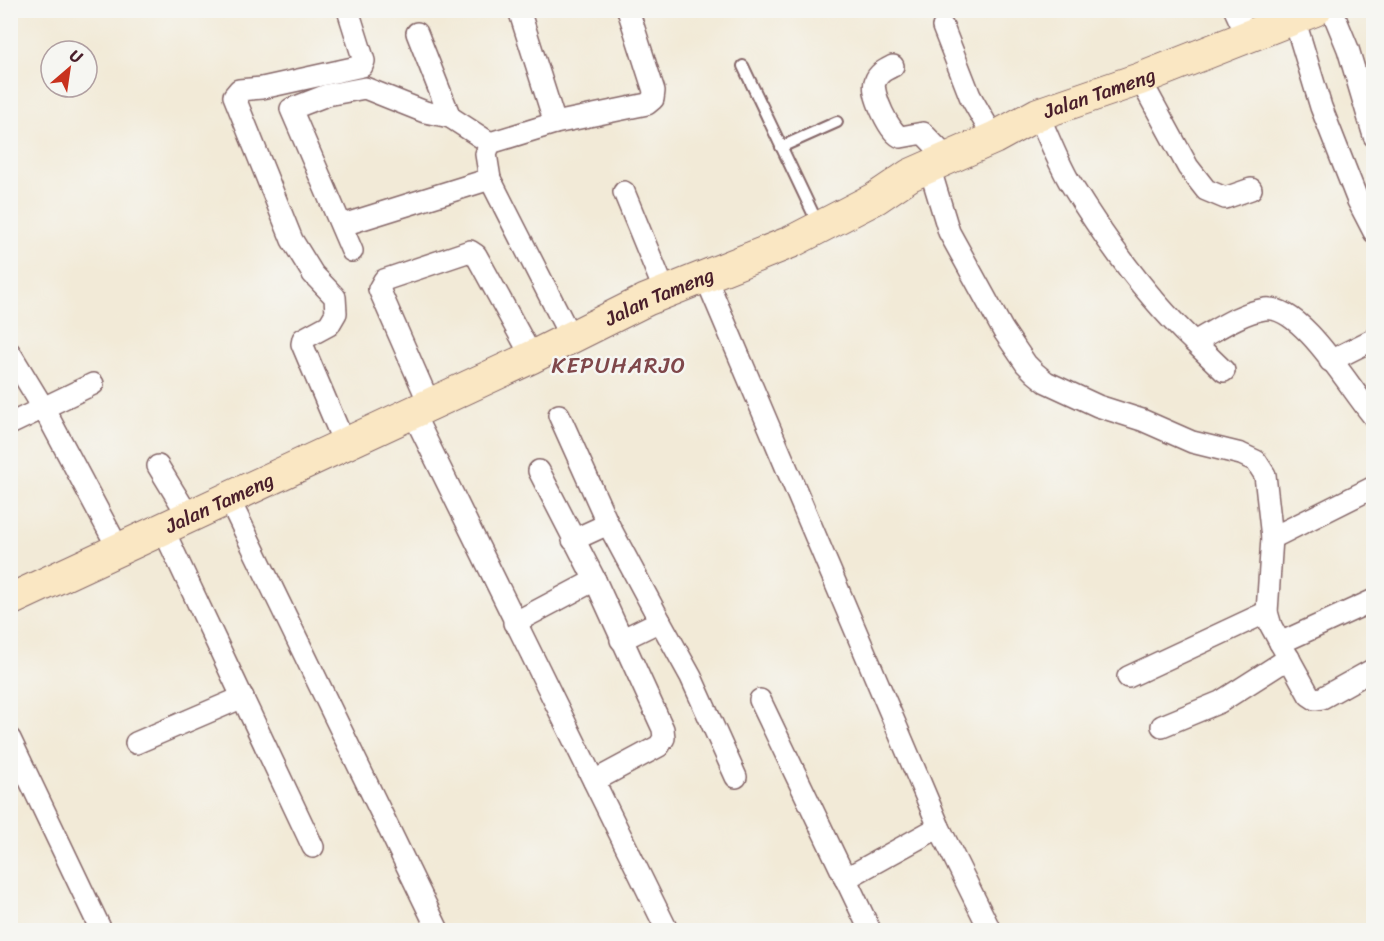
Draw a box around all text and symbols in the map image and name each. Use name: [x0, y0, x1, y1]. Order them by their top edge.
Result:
north arrow: [39, 39, 99, 99]
text: U: [64, 41, 89, 72]
street label: Jalan Tameng: [1038, 57, 1161, 129]
street label: Jalan Tameng: [597, 257, 719, 336]
district label: KEPUHARJO: [552, 346, 686, 385]
street label: Jalan Tameng: [158, 462, 280, 543]

